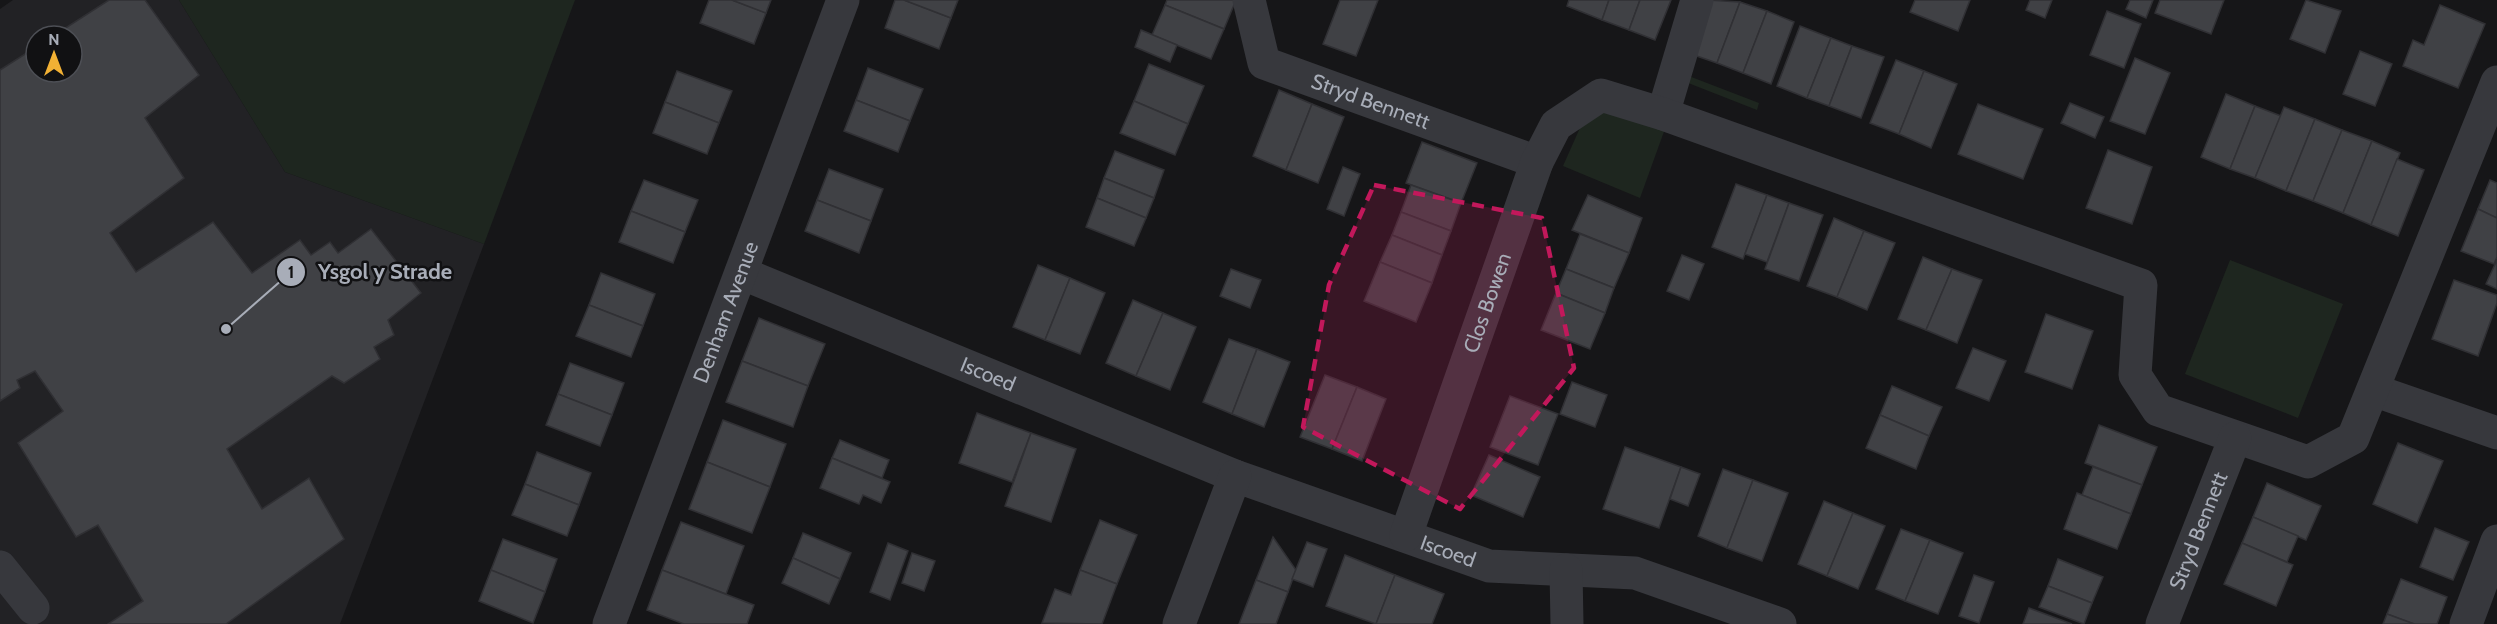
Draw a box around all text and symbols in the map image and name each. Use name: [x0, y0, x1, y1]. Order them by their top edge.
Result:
north arrow: [24, 24, 84, 84]
text: N: [48, 30, 60, 49]
street label: Stryd Bennett: [1308, 68, 1433, 134]
street label: Denham Avenue: [688, 238, 763, 386]
street label: Clos Bowen: [1458, 249, 1516, 356]
callout: Ysgol y Strade: [276, 252, 464, 292]
text: Ysgol y Strade: [317, 258, 452, 285]
text: 1: [288, 261, 294, 283]
street label: Iscoed: [957, 352, 1019, 396]
street label: Stryd Bennett: [2164, 468, 2232, 593]
street label: Iscoed: [1417, 530, 1479, 572]

